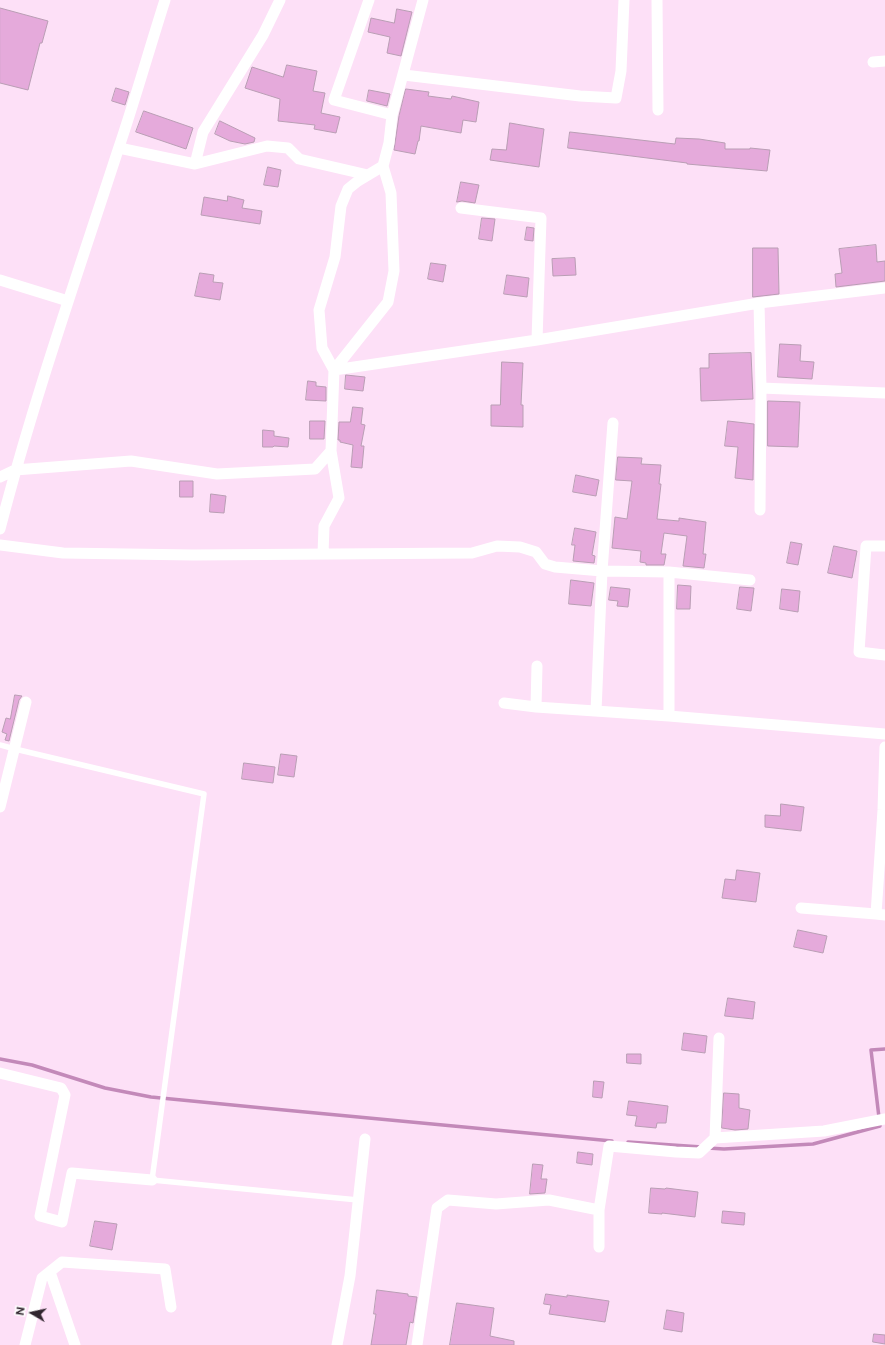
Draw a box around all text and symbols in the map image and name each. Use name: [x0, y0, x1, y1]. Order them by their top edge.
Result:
north arrow: [12, 1293, 52, 1333]
text: N: [14, 1306, 27, 1316]

